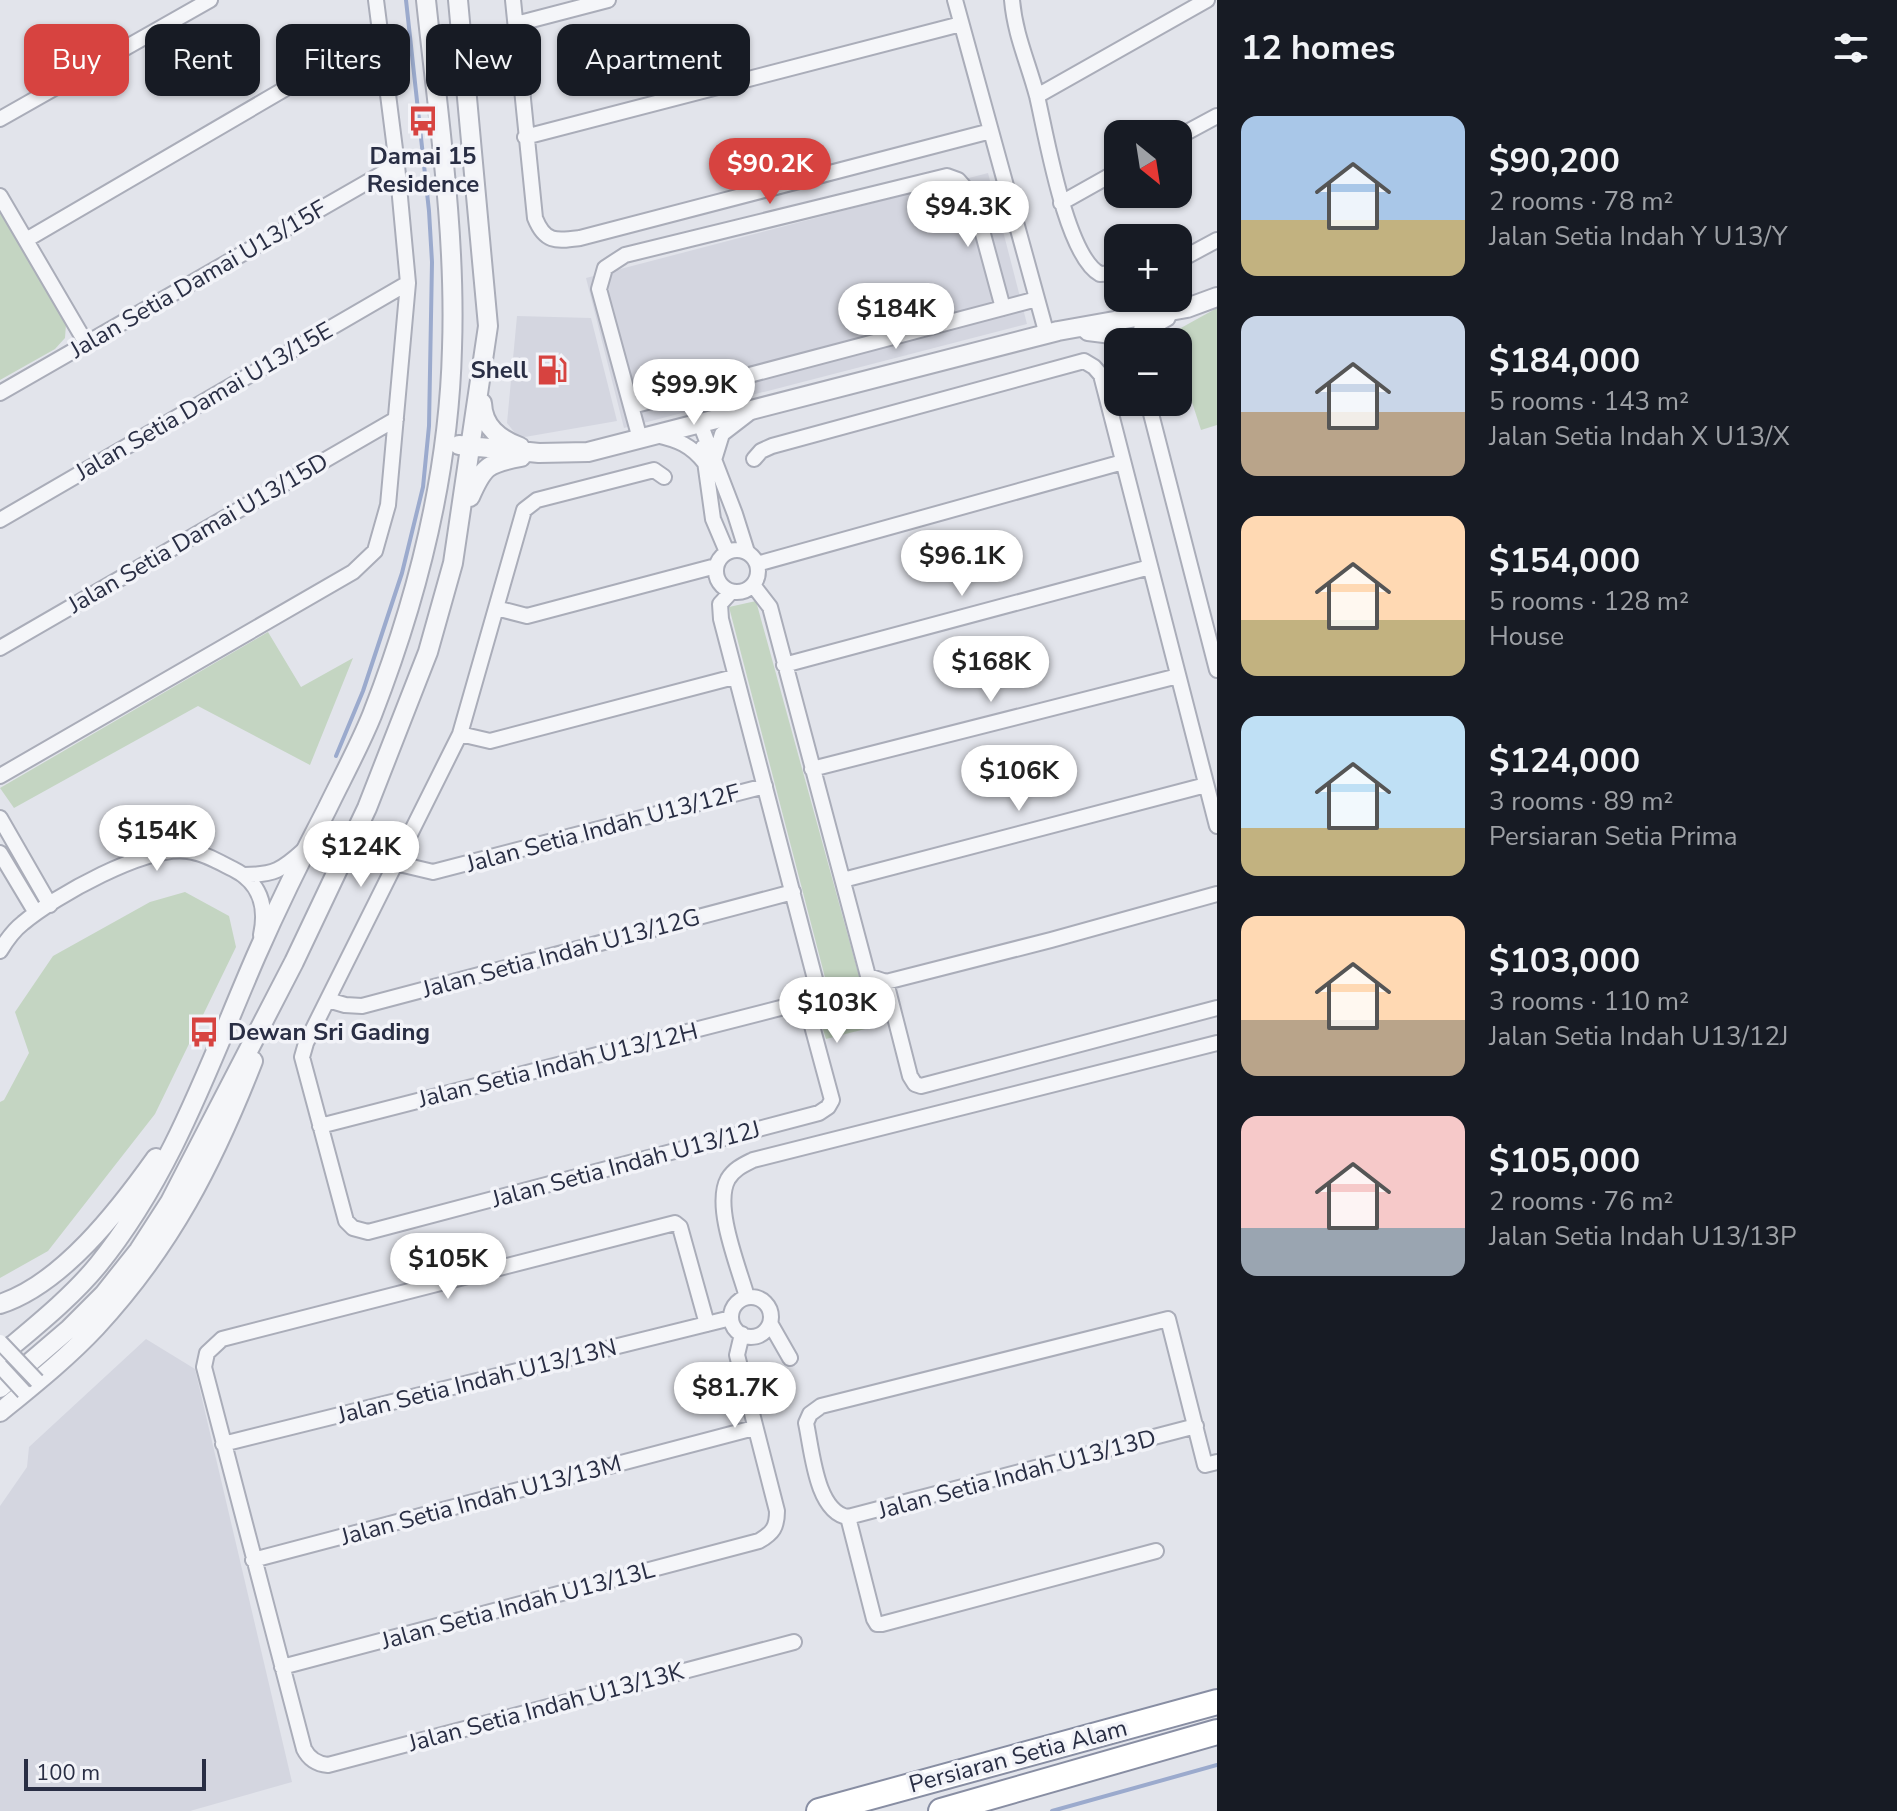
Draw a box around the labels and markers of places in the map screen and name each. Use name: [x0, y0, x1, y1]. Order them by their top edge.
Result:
bus stop icon: Damai 15 Residence: [406, 104, 440, 138]
pin: $90.2K: [705, 138, 835, 206]
place label: Damai 15 Residence: [367, 140, 479, 200]
pin: $94.3K: [903, 181, 1033, 249]
pin: $184K: [840, 283, 952, 351]
fuel station icon: Shell: [535, 353, 569, 387]
place label: Shell: [470, 354, 528, 386]
pin: $99.9K: [629, 359, 759, 427]
pin: $96.1K: [897, 530, 1027, 598]
pin: $168K: [935, 636, 1047, 704]
pin: $106K: [963, 745, 1075, 813]
pin: $154K: [101, 805, 213, 873]
pin: $124K: [305, 821, 417, 889]
pin: $103K: [781, 977, 893, 1045]
bus stop icon: Dewan Sri Gading: [187, 1015, 221, 1049]
place label: Dewan Sri Gading: [228, 1016, 430, 1048]
pin: $105K: [392, 1233, 504, 1301]
pin: $81.7K: [670, 1362, 800, 1430]

